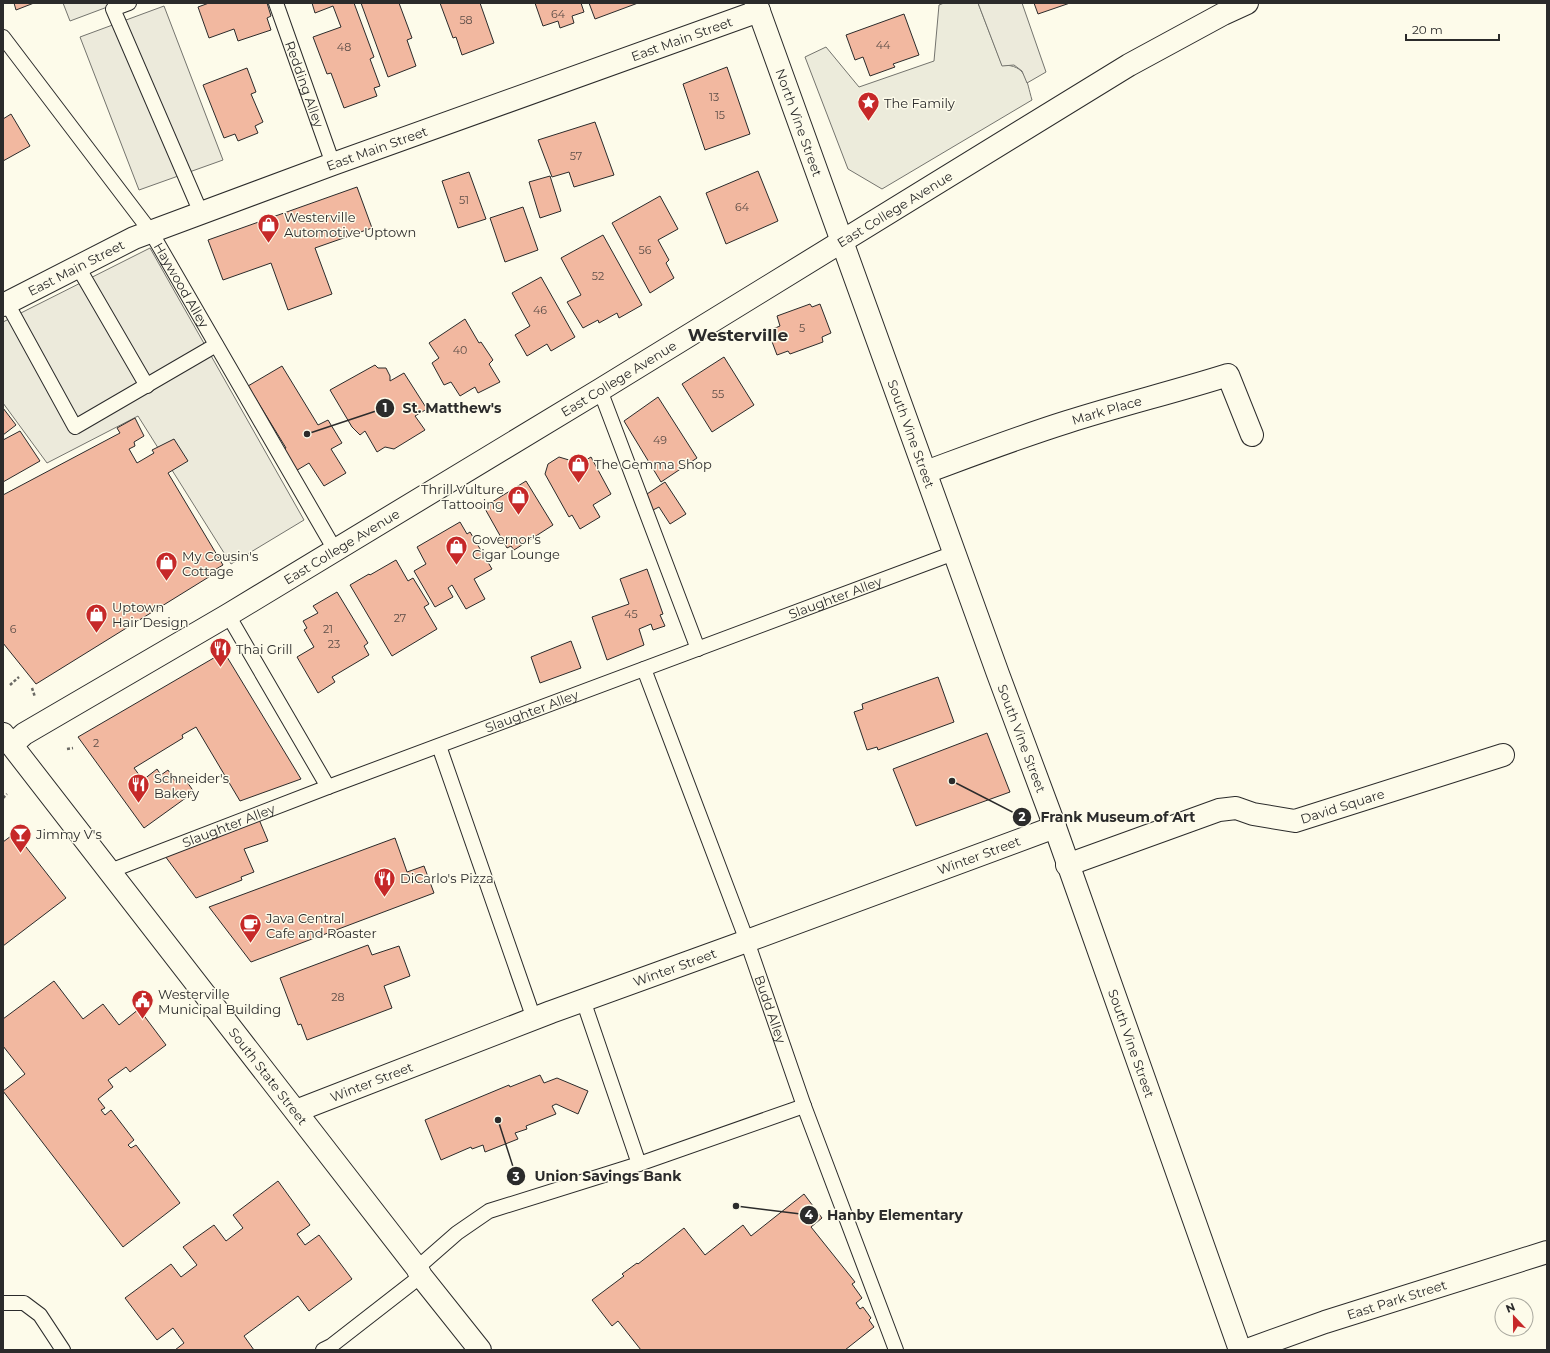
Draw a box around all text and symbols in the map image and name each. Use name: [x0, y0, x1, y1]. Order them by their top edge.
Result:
house number: 64: [551, 7, 566, 21]
house number: 58: [459, 13, 473, 27]
street label: East Main Street: [629, 13, 735, 64]
scale bar: [1406, 16, 1499, 42]
text: 20 m: [1412, 22, 1443, 37]
house number: 44: [876, 38, 891, 52]
street label: Redding Alley: [282, 39, 328, 130]
house number: 48: [337, 40, 351, 54]
street label: North Vine Street: [772, 66, 826, 179]
house number: 13: [709, 90, 719, 104]
place icon: The Family: [856, 90, 882, 123]
place label: The Family: [884, 95, 956, 111]
house number: 15: [715, 108, 725, 122]
street label: East Main Street: [324, 123, 430, 174]
house number: 57: [570, 149, 582, 163]
street label: East College Avenue: [834, 167, 955, 250]
house number: 51: [459, 193, 469, 207]
house number: 64: [735, 200, 750, 214]
place label: Westerville Automotive Uptown: [284, 209, 416, 240]
shop icon: Westerville Automotive Uptown: [255, 211, 281, 244]
street label: East Main Street: [25, 236, 127, 299]
street label: Haywood Alley: [151, 239, 213, 331]
house number: 56: [639, 243, 652, 257]
house number: 52: [592, 269, 604, 283]
house number: 46: [533, 303, 547, 317]
house number: 5: [799, 321, 805, 335]
district label: Westerville: [688, 325, 788, 345]
street label: East College Avenue: [558, 337, 679, 420]
house number: 40: [453, 343, 467, 357]
street label: South Vine Street: [884, 377, 938, 490]
house number: 55: [712, 387, 724, 401]
street label: Mark Place: [1070, 392, 1144, 428]
callout: St. Matthew's: [375, 395, 510, 421]
text: St. Matthew's: [402, 399, 502, 417]
text: 1: [383, 400, 387, 415]
house number: 49: [653, 433, 667, 447]
shop icon: The Gemma Shop: [565, 451, 591, 484]
place label: The Gemma Shop: [594, 456, 712, 472]
place label: Thrill Vulture Tattooing: [421, 481, 504, 512]
shop icon: Thrill Vulture Tattooing: [506, 483, 532, 516]
street label: East College Avenue: [281, 505, 402, 588]
place label: Governor's Cigar Lounge: [472, 531, 560, 562]
shop icon: Governor's Cigar Lounge: [443, 533, 469, 566]
place label: My Cousin's Cottage: [182, 548, 258, 579]
shop icon: My Cousin's Cottage: [154, 550, 180, 583]
street label: Slaughter Alley: [786, 572, 885, 622]
place label: Uptown Hair Design: [112, 599, 188, 630]
shop icon: Uptown Hair Design: [84, 601, 110, 634]
house number: 45: [624, 607, 638, 621]
house number: 27: [394, 611, 406, 625]
house number: 6: [10, 622, 17, 636]
house number: 21: [323, 622, 333, 636]
restaurant icon: Thai Grill: [208, 636, 234, 669]
house number: 23: [328, 637, 340, 651]
place label: Thai Grill: [236, 641, 292, 657]
street label: South Vine Street: [995, 682, 1049, 795]
street label: Slaughter Alley: [483, 686, 581, 736]
house number: 2: [93, 736, 99, 750]
place label: Schneider's Bakery: [154, 770, 229, 801]
restaurant icon: Schneider's Bakery: [126, 772, 152, 805]
street label: David Square: [1298, 785, 1386, 827]
street label: Slaughter Alley: [180, 800, 278, 850]
callout: Frank Museum of Art: [1012, 804, 1203, 830]
text: Frank Museum of Art: [1041, 808, 1195, 826]
text: 2: [1018, 809, 1026, 824]
bar icon: Jimmy V's: [7, 821, 33, 854]
place label: Jimmy V's: [35, 826, 102, 842]
street label: Winter Street: [935, 833, 1022, 878]
restaurant icon: DiCarlo's Pizza: [372, 865, 398, 898]
place label: DiCarlo's Pizza: [400, 870, 494, 886]
place label: Java Central Cafe and Roaster: [265, 910, 377, 941]
cafe icon: Java Central Cafe and Roaster: [237, 912, 263, 945]
street label: Winter Street: [631, 945, 718, 990]
street label: Budd Alley: [751, 973, 790, 1046]
place label: Westerville Municipal Building: [158, 986, 281, 1017]
street label: South Vine Street: [1105, 987, 1158, 1100]
public building icon: Westerville Municipal Building: [129, 988, 155, 1021]
house number: 28: [331, 990, 345, 1004]
street label: South State Street: [226, 1024, 311, 1128]
street label: Winter Street: [328, 1058, 415, 1105]
callout: Union Savings Bank: [506, 1163, 689, 1189]
text: Union Savings Bank: [535, 1167, 682, 1185]
text: 3: [511, 1169, 520, 1184]
callout: Hanby Elementary: [799, 1202, 971, 1228]
text: Hanby Elementary: [827, 1206, 964, 1224]
text: 4: [805, 1207, 814, 1222]
street label: East Park Street: [1345, 1276, 1449, 1323]
north arrow: [1494, 1297, 1534, 1337]
text: N: [1504, 1300, 1517, 1316]

